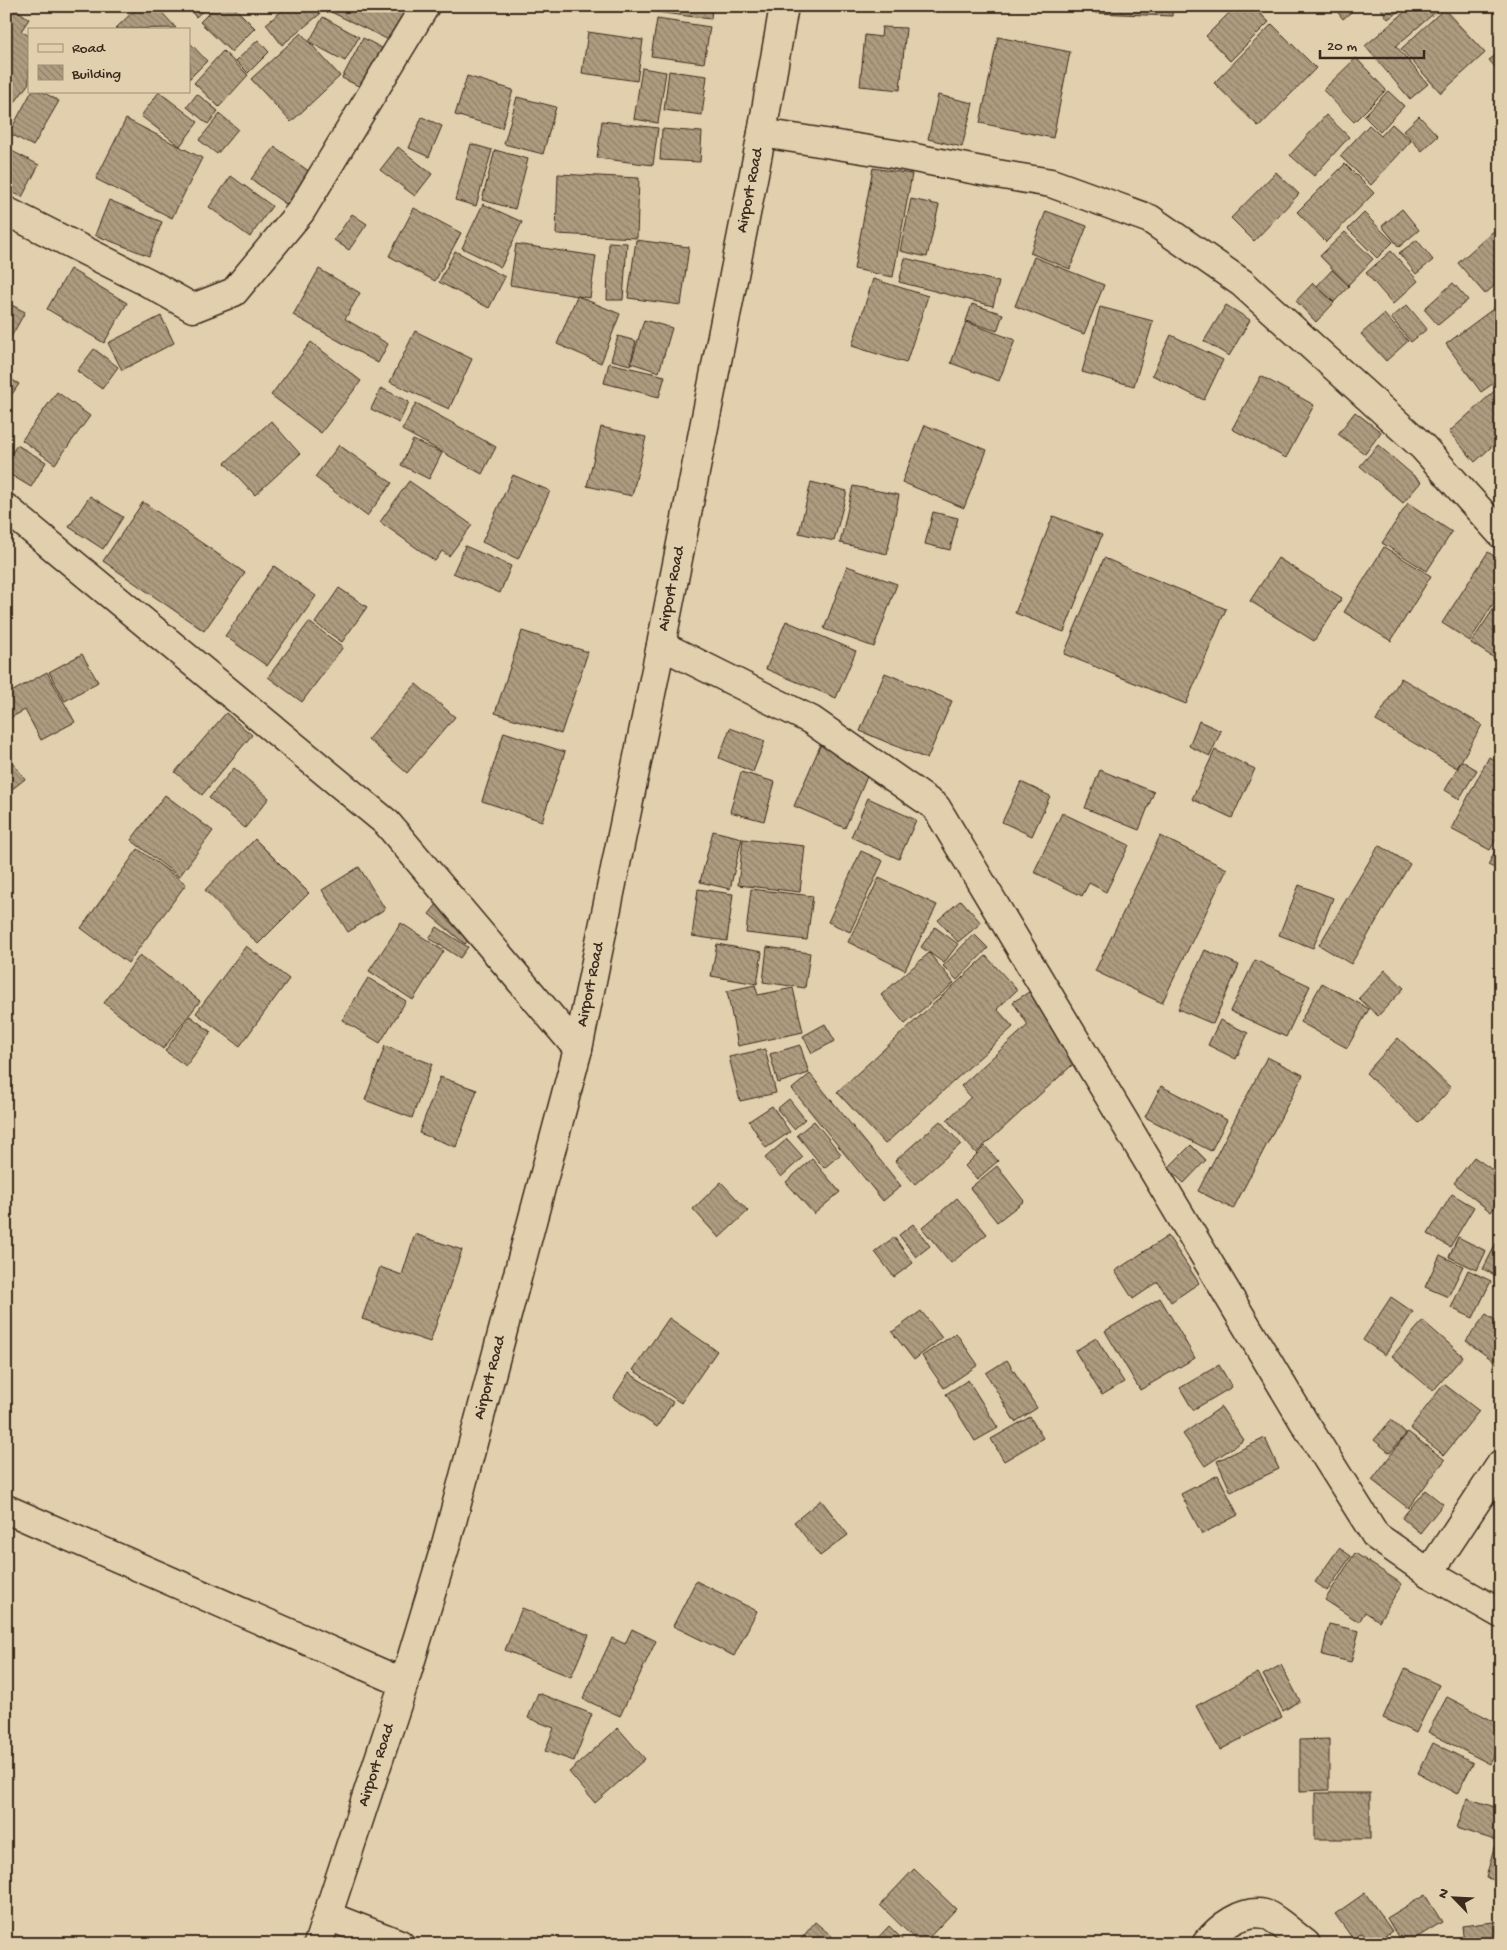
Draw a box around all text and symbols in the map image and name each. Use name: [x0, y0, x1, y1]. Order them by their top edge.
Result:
legend: [28, 28, 190, 92]
scale bar: [1320, 28, 1423, 60]
text: 20 m: [1327, 38, 1357, 56]
text: Road: [72, 40, 106, 58]
text: Building: [71, 66, 121, 84]
street label: Airport Road: [733, 145, 769, 234]
street label: Airport Road: [654, 543, 690, 633]
street label: Airport Road: [573, 939, 609, 1029]
street label: Airport Road: [470, 1332, 511, 1422]
street label: Airport Road: [354, 1720, 400, 1809]
north arrow: [1430, 1872, 1480, 1922]
text: N: [1435, 1886, 1454, 1901]

